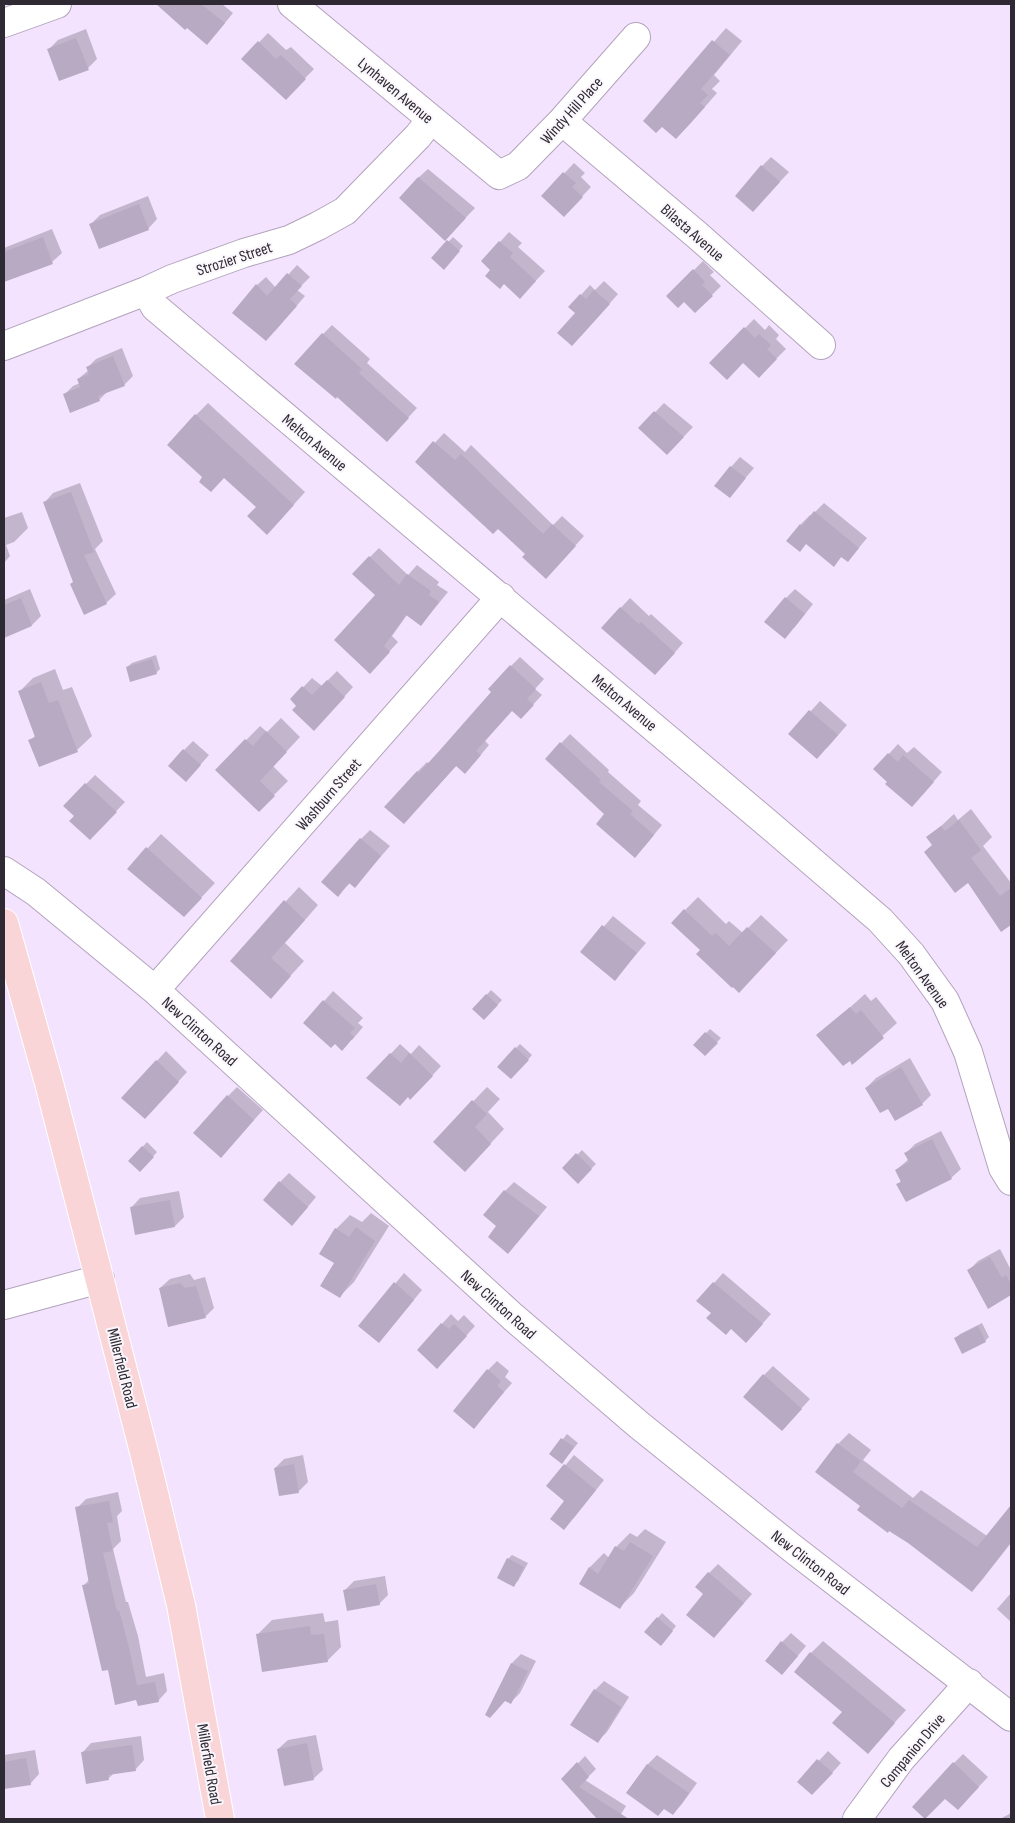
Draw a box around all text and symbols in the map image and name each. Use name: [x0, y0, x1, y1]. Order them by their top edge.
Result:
street label: Lynhaven Avenue: [354, 54, 437, 128]
street label: Windy Hill Place: [537, 73, 607, 149]
street label: Bilasta Avenue: [656, 201, 728, 266]
street label: Strozier Street: [194, 238, 275, 281]
street label: Melton Avenue: [278, 411, 350, 476]
street label: Melton Avenue: [588, 671, 660, 736]
street label: Washburn Street: [293, 755, 366, 835]
street label: Melton Avenue: [891, 937, 953, 1012]
street label: New Clinton Road: [158, 993, 240, 1071]
street label: New Clinton Road: [457, 1266, 539, 1344]
street label: Millerfield Road: [102, 1326, 141, 1410]
street label: New Clinton Road: [767, 1527, 853, 1600]
street label: Companion Drive: [877, 1710, 950, 1792]
street label: Millerfield Road: [192, 1722, 225, 1806]

